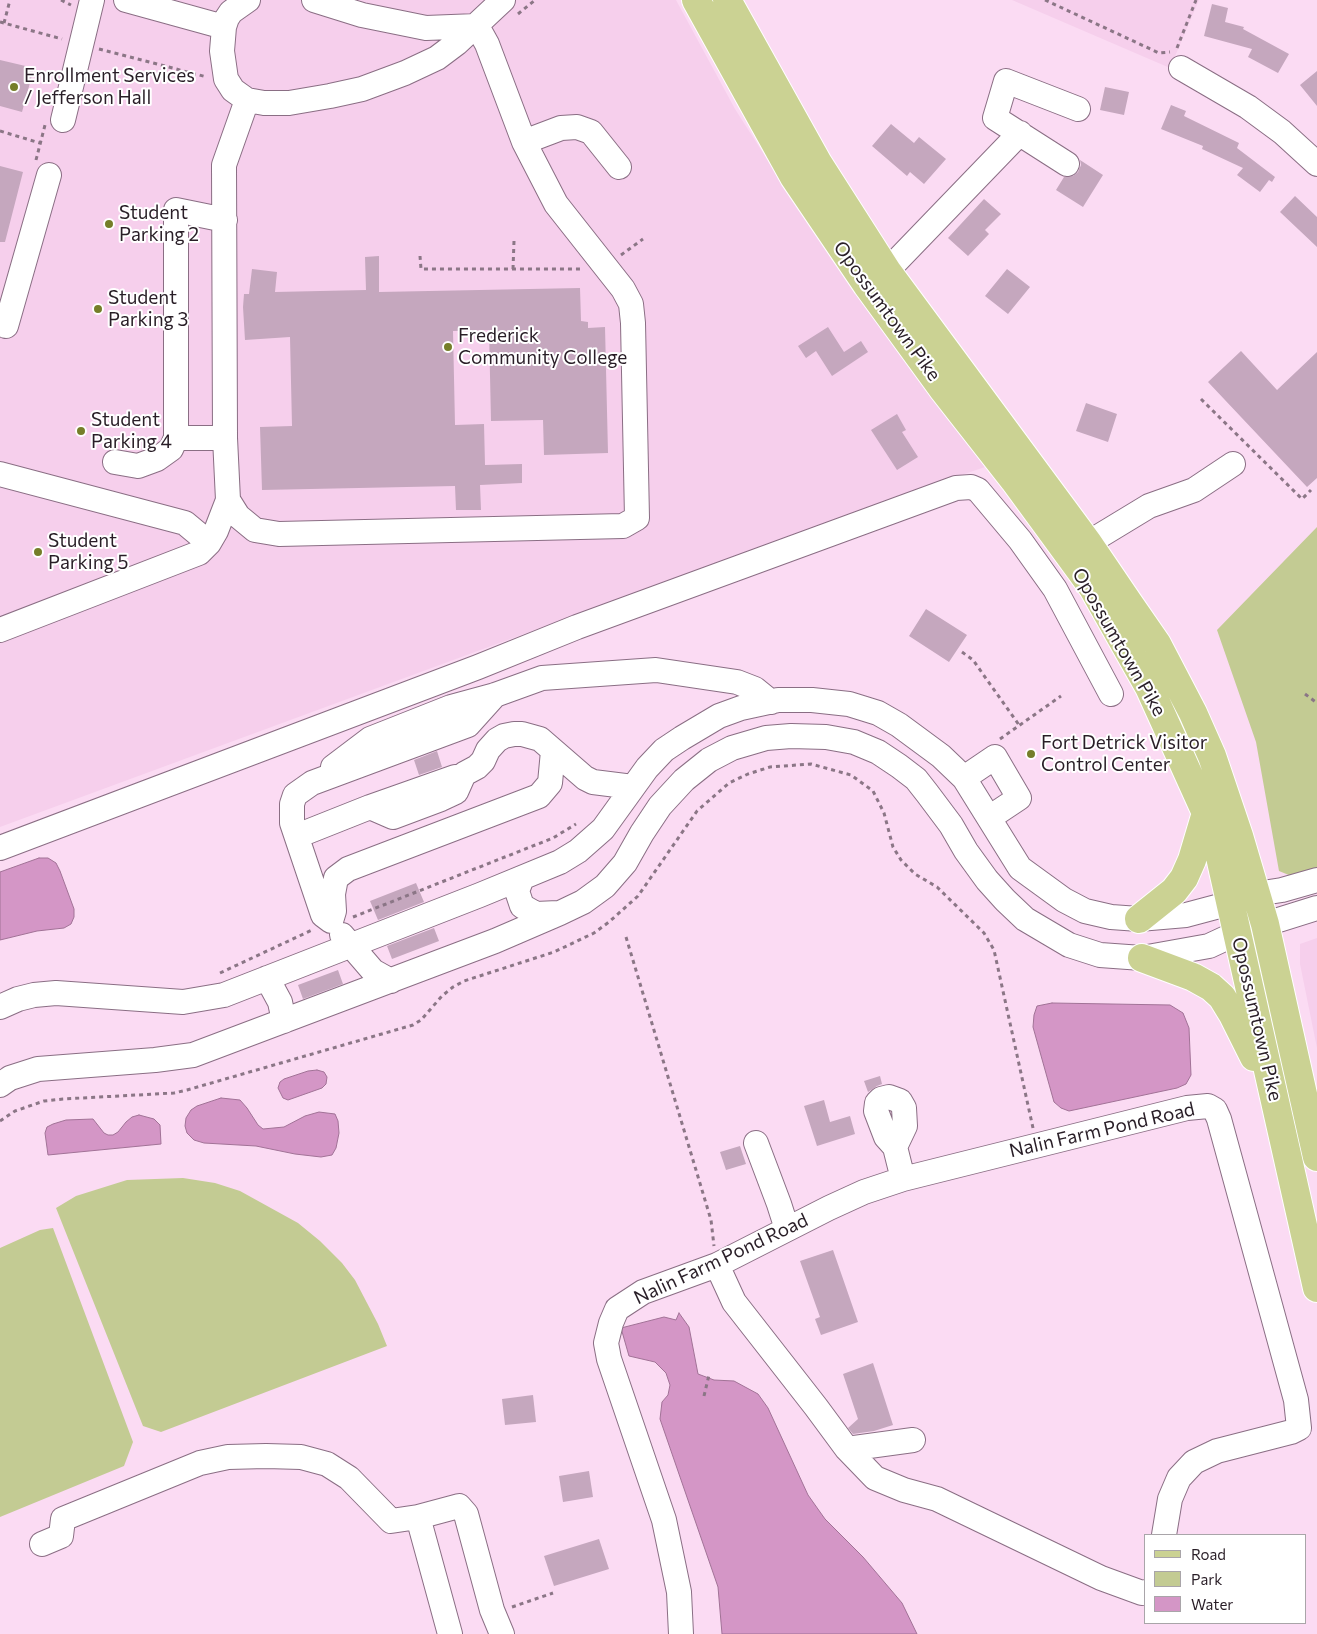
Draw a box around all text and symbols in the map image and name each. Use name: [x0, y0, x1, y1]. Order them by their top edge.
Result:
place label: Enrollment Services / Jefferson Hall: [24, 65, 195, 109]
marker: Enrollment Services / Jefferson Hall: [8, 81, 20, 93]
place label: Student Parking 2: [119, 202, 199, 246]
marker: Student Parking 2: [103, 218, 115, 230]
street label: Opossumtown Pike: [829, 237, 945, 385]
place label: Student Parking 3: [108, 287, 188, 331]
marker: Student Parking 3: [92, 303, 104, 315]
place label: Frederick Community College: [458, 325, 627, 369]
marker: Frederick Community College: [442, 341, 454, 353]
place label: Student Parking 4: [91, 409, 172, 453]
marker: Student Parking 4: [75, 425, 87, 437]
place label: Student Parking 5: [48, 530, 128, 574]
marker: Student Parking 5: [32, 546, 44, 558]
street label: Opossumtown Pike: [1067, 564, 1171, 720]
place label: Fort Detrick Visitor Control Center: [1041, 732, 1207, 776]
marker: Fort Detrick Visitor Control Center: [1025, 748, 1037, 760]
street label: Opossumtown Pike: [1227, 935, 1287, 1103]
street label: Nalin Farm Pond Road: [1007, 1098, 1197, 1162]
street label: Nalin Farm Pond Road: [630, 1209, 812, 1309]
legend: [1144, 1534, 1307, 1624]
text: Road: [1191, 1545, 1226, 1563]
text: Park: [1191, 1570, 1222, 1588]
text: Water: [1191, 1595, 1233, 1613]

